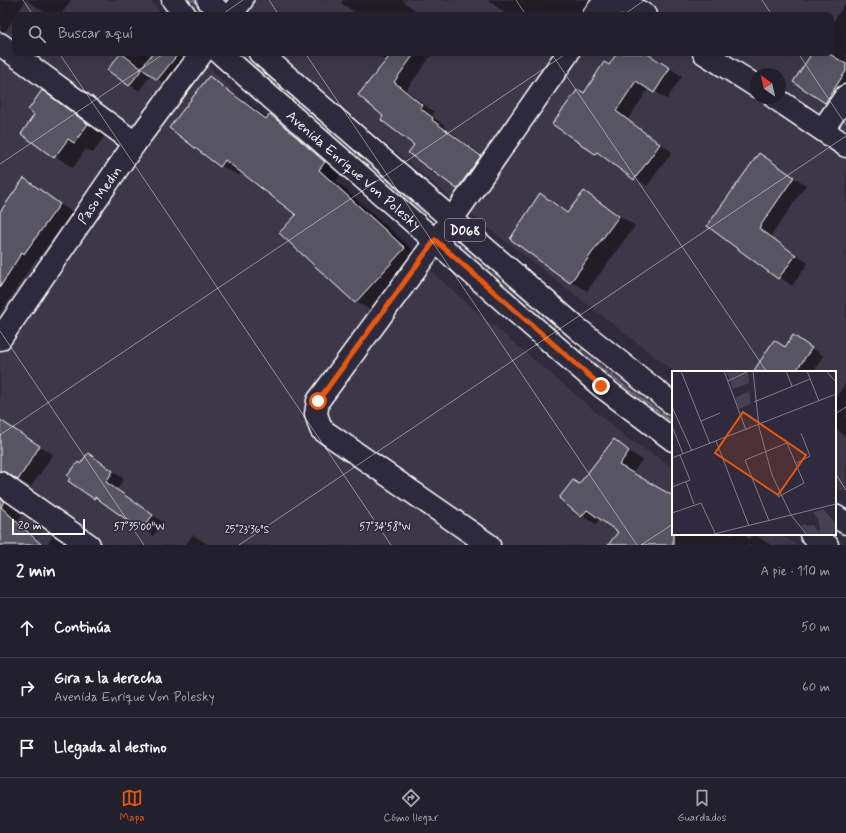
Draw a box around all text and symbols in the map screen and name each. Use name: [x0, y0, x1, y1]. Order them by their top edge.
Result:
search box: [12, 12, 834, 56]
icon: search: [26, 23, 48, 45]
text: Buscar aquí: [58, 24, 133, 44]
north arrow: [750, 68, 786, 104]
street label: Avenida Enrique Von Polesky: [282, 107, 425, 235]
street label: Paso Medin: [74, 163, 126, 228]
road number: D068: [445, 219, 485, 241]
inset map: [672, 371, 836, 535]
route end: [592, 377, 610, 395]
route start: [309, 392, 327, 410]
scale bar: [12, 517, 85, 536]
text: 20 m: [18, 519, 41, 533]
text: 57°35'00"W: [114, 520, 164, 534]
text: 57°34'58"W: [359, 520, 411, 534]
text: 25°23'36"S: [225, 523, 270, 537]
text: 2 min: [16, 560, 56, 582]
text: A pie · 110 m: [761, 563, 830, 580]
icon: ahead: [16, 617, 38, 639]
text: Continúa: [54, 618, 111, 638]
text: 50 m: [801, 619, 830, 636]
text: Gira a la derecha: [54, 669, 163, 689]
icon: right: [16, 677, 38, 699]
text: 60 m: [802, 679, 830, 696]
text: Avenida Enrique Von Polesky: [54, 689, 215, 706]
icon: arrive: [16, 737, 38, 759]
text: Llegada al destino: [54, 738, 167, 758]
tab: Mapa: [119, 787, 145, 825]
tab: Cómo llegar: [384, 787, 439, 825]
tab: Guardados: [678, 787, 726, 825]

